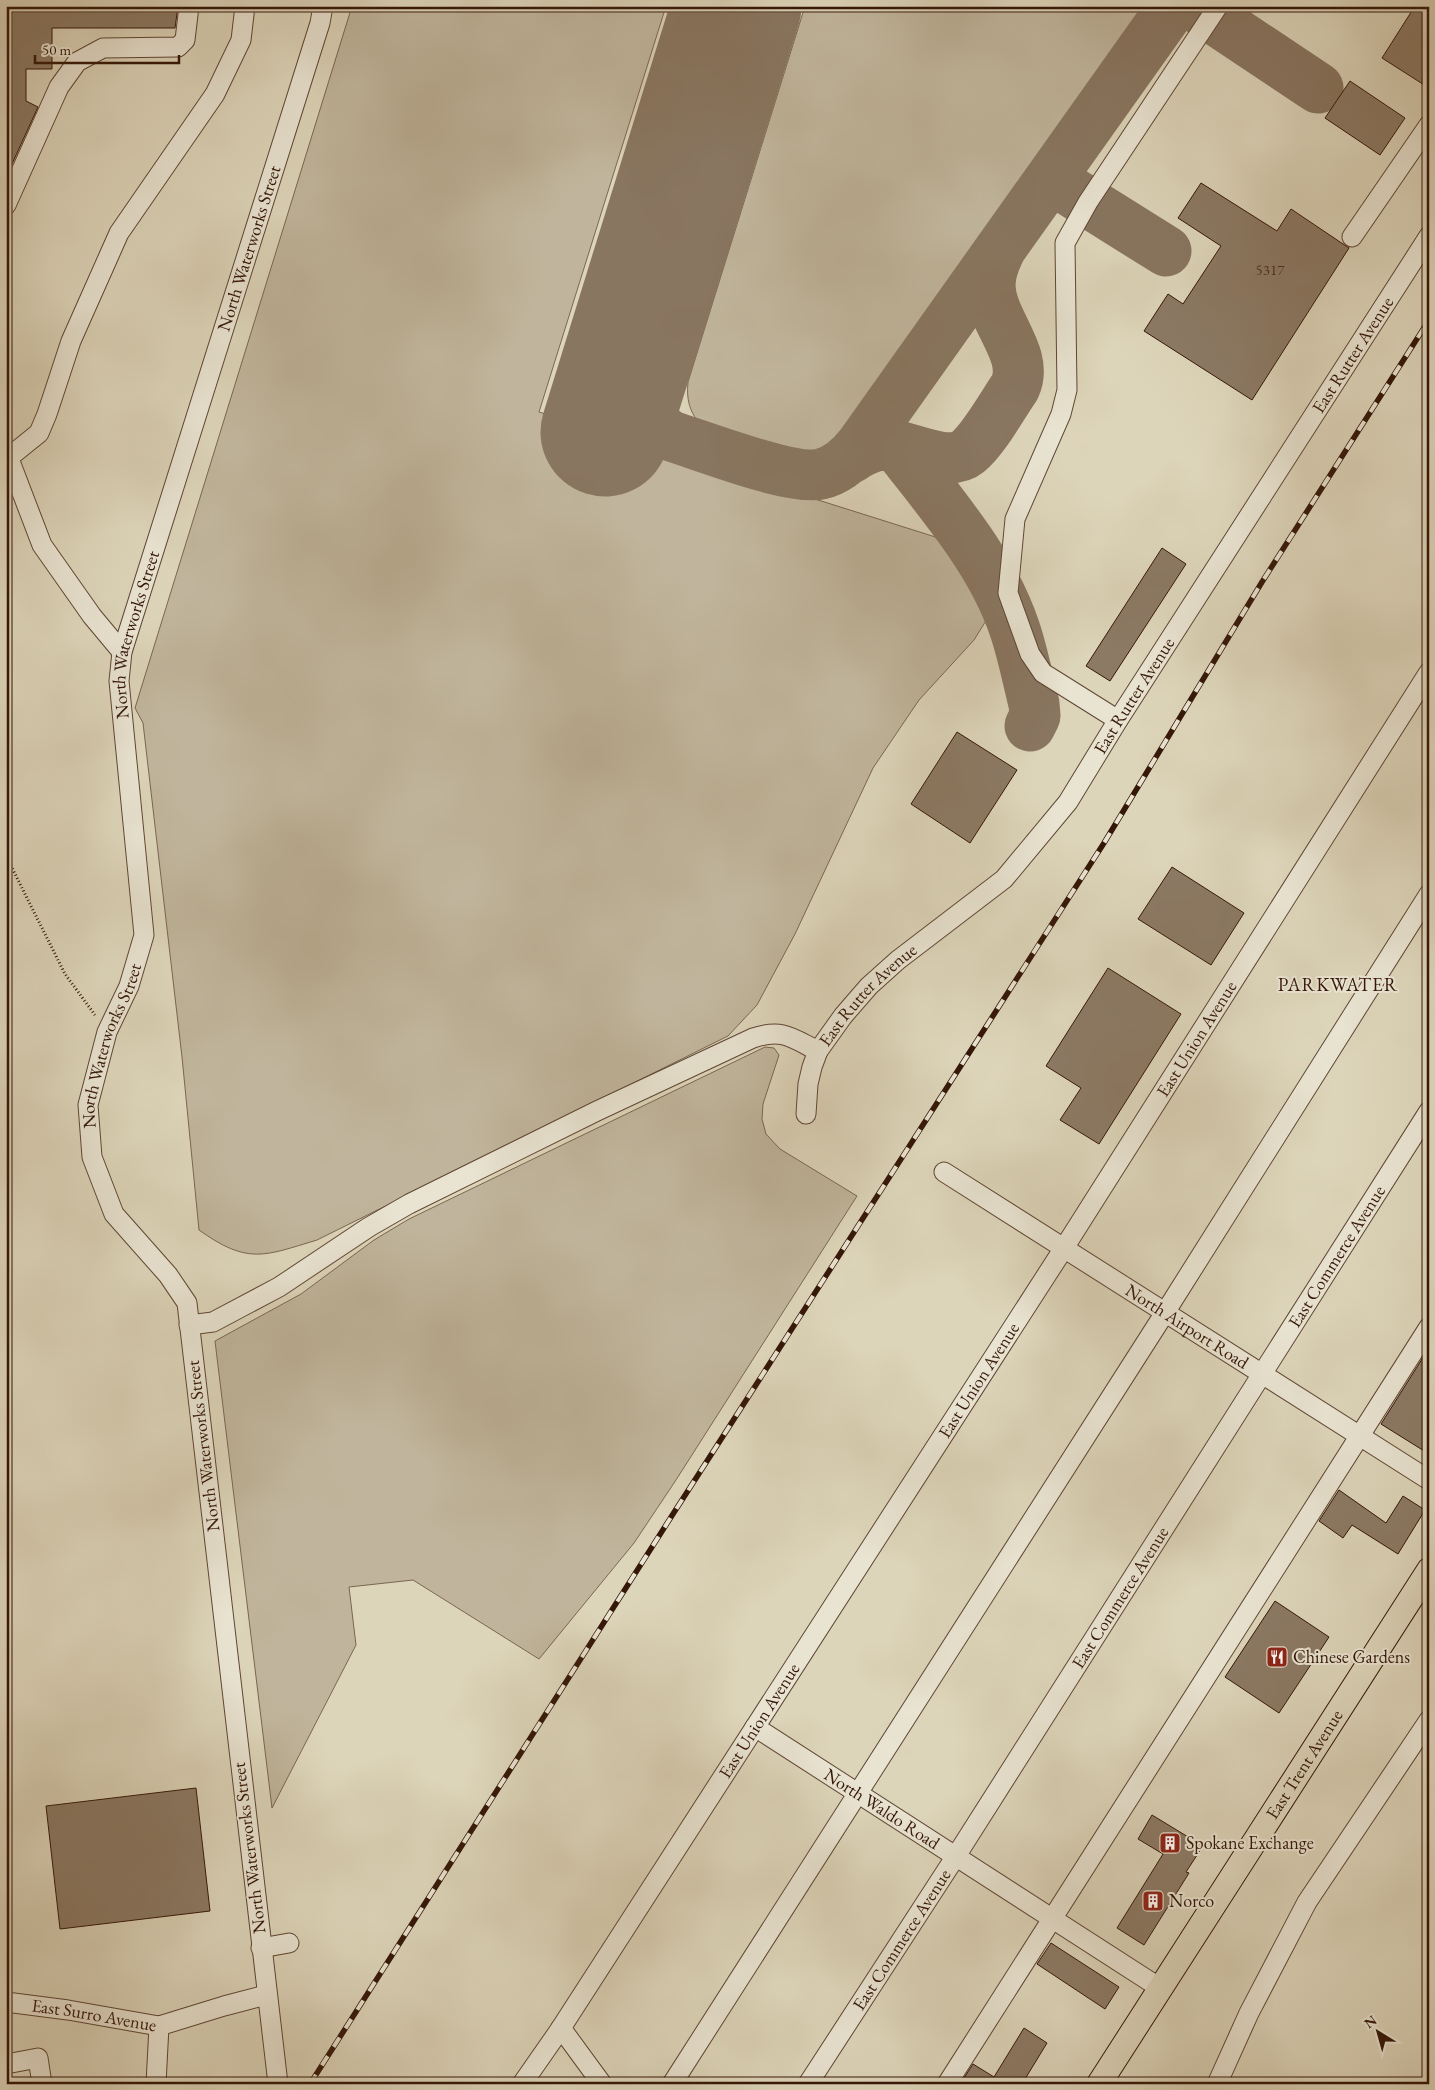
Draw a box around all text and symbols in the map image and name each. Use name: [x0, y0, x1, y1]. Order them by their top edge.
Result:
scale bar: [35, 32, 179, 64]
text: 50 m: [42, 40, 71, 59]
street label: North Waterworks Street: [212, 162, 286, 334]
house number: 5317: [1256, 260, 1285, 279]
street label: East Rutter Avenue: [1306, 292, 1398, 417]
street label: North Waterworks Street: [107, 547, 164, 720]
street label: East Rutter Avenue: [1088, 633, 1179, 758]
street label: East Rutter Avenue: [813, 938, 921, 1051]
street label: North Waterworks Street: [76, 960, 146, 1129]
district label: PARKWATER: [1278, 972, 1398, 997]
street label: East Union Avenue: [1151, 976, 1241, 1101]
street label: East Commerce Avenue: [1283, 1181, 1390, 1332]
street label: North Airport Road: [1121, 1278, 1254, 1374]
street label: East Union Avenue: [933, 1318, 1024, 1442]
street label: North Waterworks Street: [181, 1359, 224, 1533]
street label: East Commerce Avenue: [1066, 1522, 1173, 1673]
restaurant icon: Chinese Gardens: [1265, 1645, 1289, 1669]
place label: Chinese Gardens: [1293, 1645, 1410, 1668]
street label: East Union Avenue: [713, 1658, 805, 1782]
street label: East Trent Avenue: [1260, 1705, 1348, 1823]
street label: North Waterworks Street: [227, 1761, 270, 1935]
street label: North Waldo Road: [820, 1763, 945, 1855]
building icon: Spokane Exchange: [1158, 1831, 1182, 1855]
place label: Spokane Exchange: [1186, 1831, 1314, 1854]
street label: East Commerce Avenue: [847, 1864, 956, 2015]
building icon: Norco: [1141, 1889, 1165, 1913]
place label: Norco: [1169, 1889, 1214, 1912]
street label: East Surro Avenue: [30, 1993, 158, 2036]
north arrow: [1352, 2008, 1402, 2058]
text: N: [1360, 2011, 1381, 2032]

